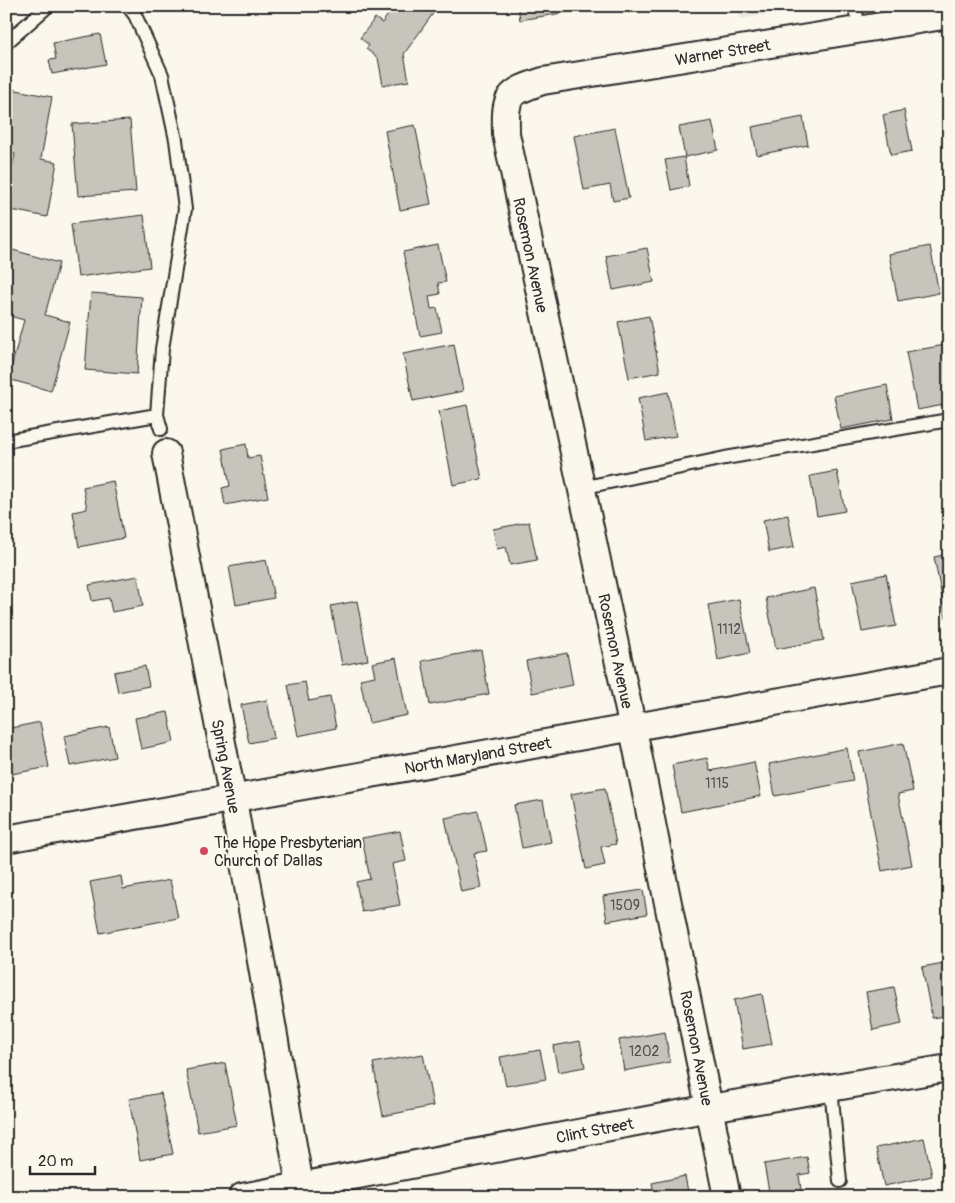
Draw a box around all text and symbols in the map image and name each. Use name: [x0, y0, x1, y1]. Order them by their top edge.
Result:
street label: Warner Street: [674, 35, 772, 70]
street label: Rosemon Avenue: [508, 196, 552, 315]
street label: Rosemon Avenue: [593, 592, 637, 711]
house number: 1112: [717, 621, 741, 638]
street label: Spring Avenue: [207, 718, 244, 815]
street label: North Maryland Street: [403, 733, 553, 779]
house number: 1115: [705, 775, 729, 792]
place label: The Hope Presbyterian Church of Dallas: [214, 833, 362, 871]
marker: The Hope Presbyterian Church of Dallas: [198, 845, 210, 857]
house number: 1509: [610, 897, 640, 914]
street label: Rosemon Avenue: [675, 989, 717, 1108]
house number: 1202: [629, 1043, 660, 1060]
street label: Clint Street: [554, 1114, 636, 1148]
scale bar: [30, 1143, 95, 1175]
text: 20 m: [38, 1152, 73, 1171]

